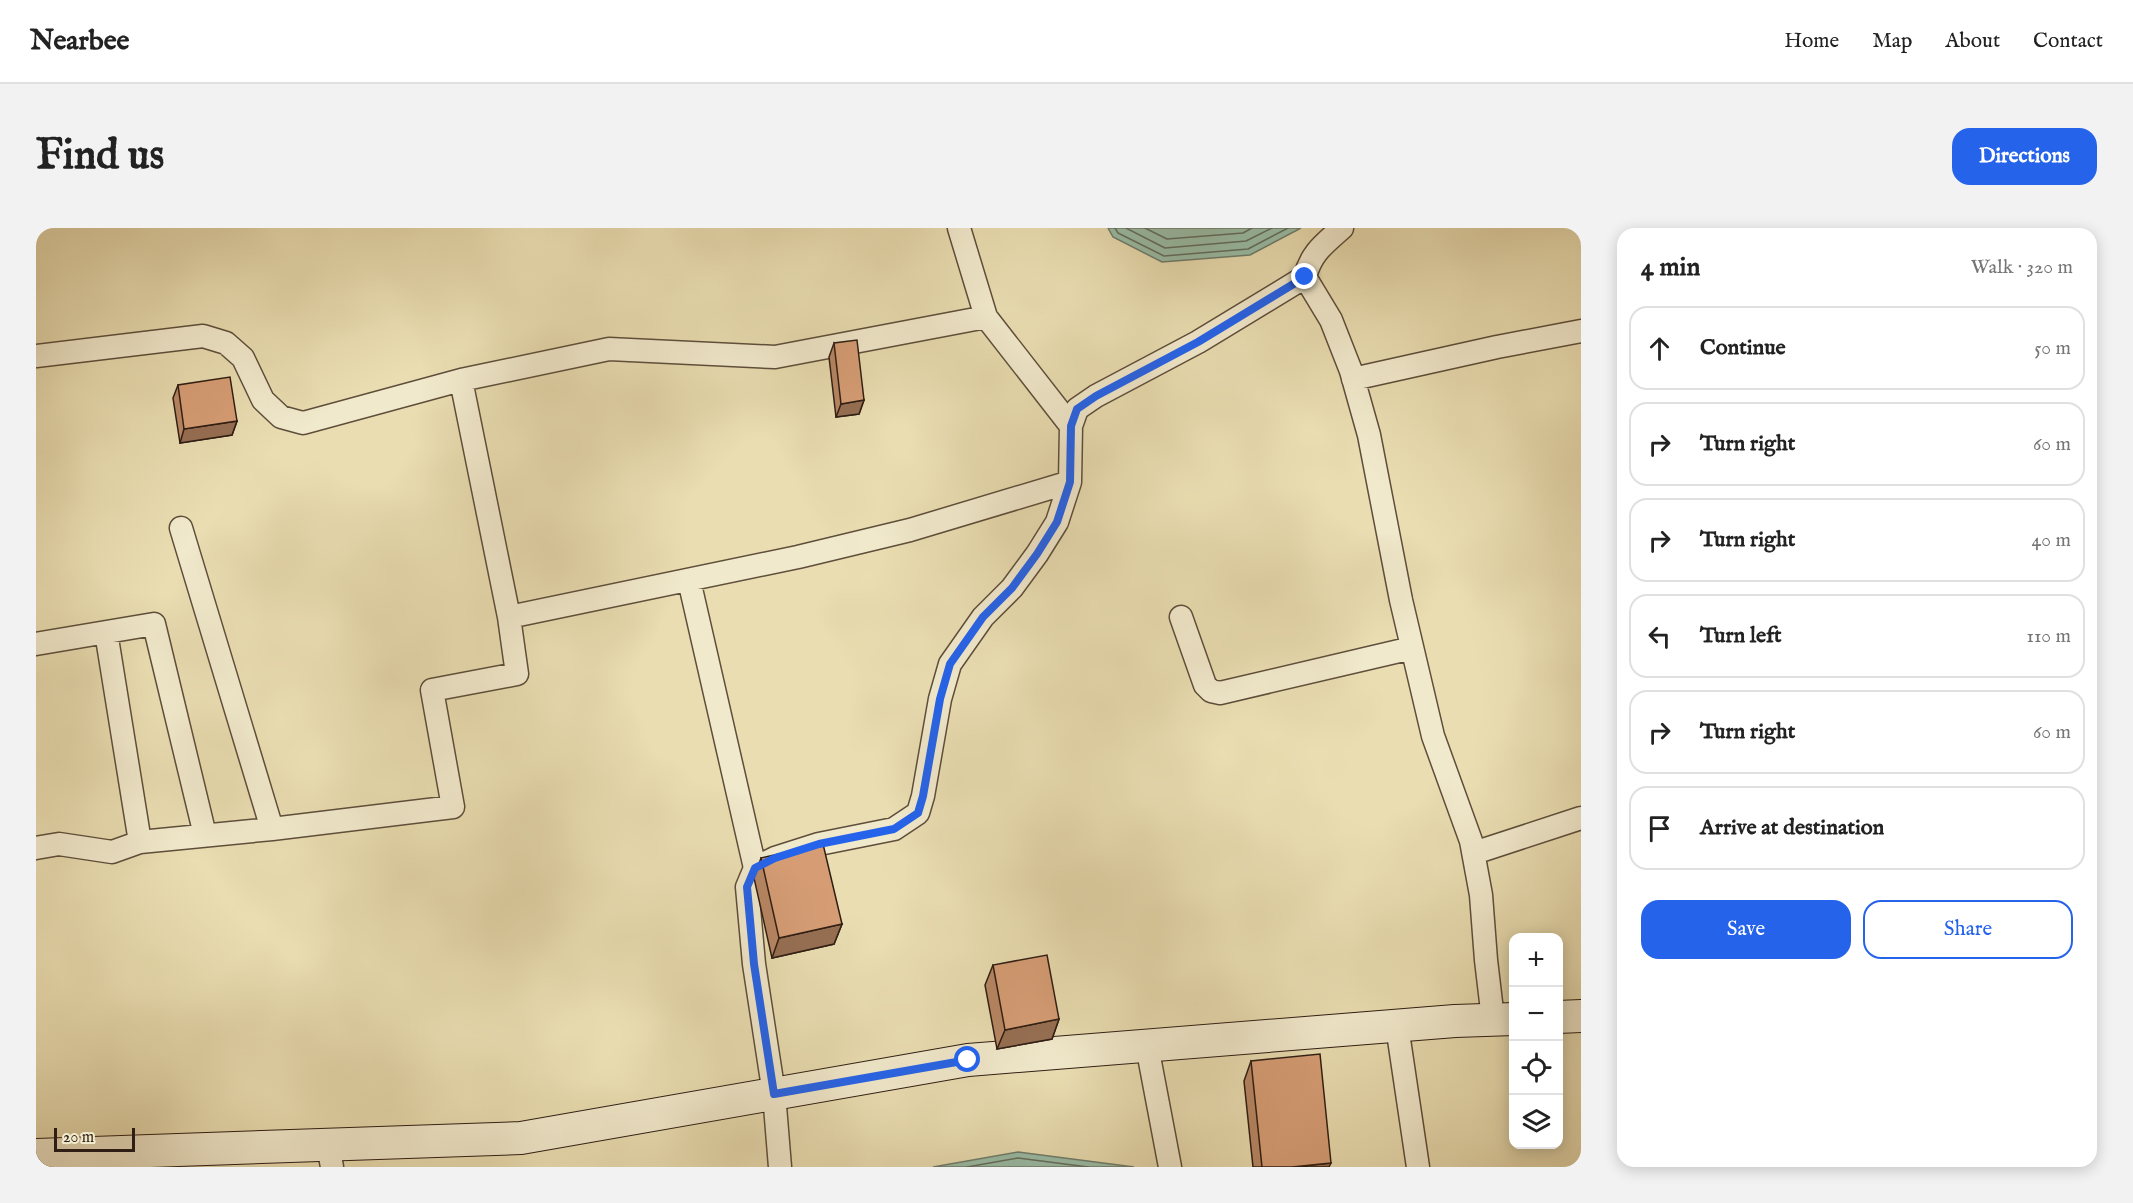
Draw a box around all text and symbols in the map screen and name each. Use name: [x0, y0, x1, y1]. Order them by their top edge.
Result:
text: Nearbee: [30, 24, 129, 59]
text: Home: [1784, 28, 1839, 55]
text: Map: [1872, 28, 1912, 55]
text: About: [1945, 28, 2000, 55]
text: Contact: [2033, 28, 2103, 55]
button: Directions: [1952, 128, 2097, 185]
text: Find us: [36, 130, 164, 183]
text: 4 min: [1641, 251, 1700, 284]
text: Walk · 320 m: [1971, 255, 2073, 280]
route end: [1291, 263, 1317, 289]
icon: ahead: [1643, 332, 1676, 365]
text: Continue: [1700, 334, 1786, 362]
text: 50 m: [2034, 336, 2071, 361]
icon: right: [1643, 428, 1676, 461]
text: Turn right: [1700, 430, 1795, 458]
text: 60 m: [2033, 432, 2071, 457]
icon: right: [1643, 524, 1676, 557]
text: Turn right: [1700, 526, 1795, 554]
text: 40 m: [2032, 528, 2071, 553]
icon: left: [1643, 620, 1676, 653]
text: Turn left: [1700, 622, 1782, 650]
text: 110 m: [2027, 624, 2071, 649]
icon: right: [1643, 716, 1676, 749]
text: Turn right: [1700, 718, 1795, 746]
text: 60 m: [2033, 720, 2071, 745]
icon: arrive: [1643, 812, 1676, 845]
text: Arrive at destination: [1700, 814, 1884, 842]
button: Save: [1641, 900, 1851, 959]
button: Share: [1863, 900, 2073, 959]
map controls: [1509, 933, 1563, 1149]
button: +: [1509, 933, 1563, 987]
button: −: [1509, 987, 1563, 1041]
button: locate: [1509, 1041, 1563, 1095]
route start: [954, 1046, 980, 1072]
button: layers: [1509, 1095, 1563, 1149]
scale bar: [54, 1125, 135, 1152]
text: 20 m: [63, 1128, 94, 1148]

